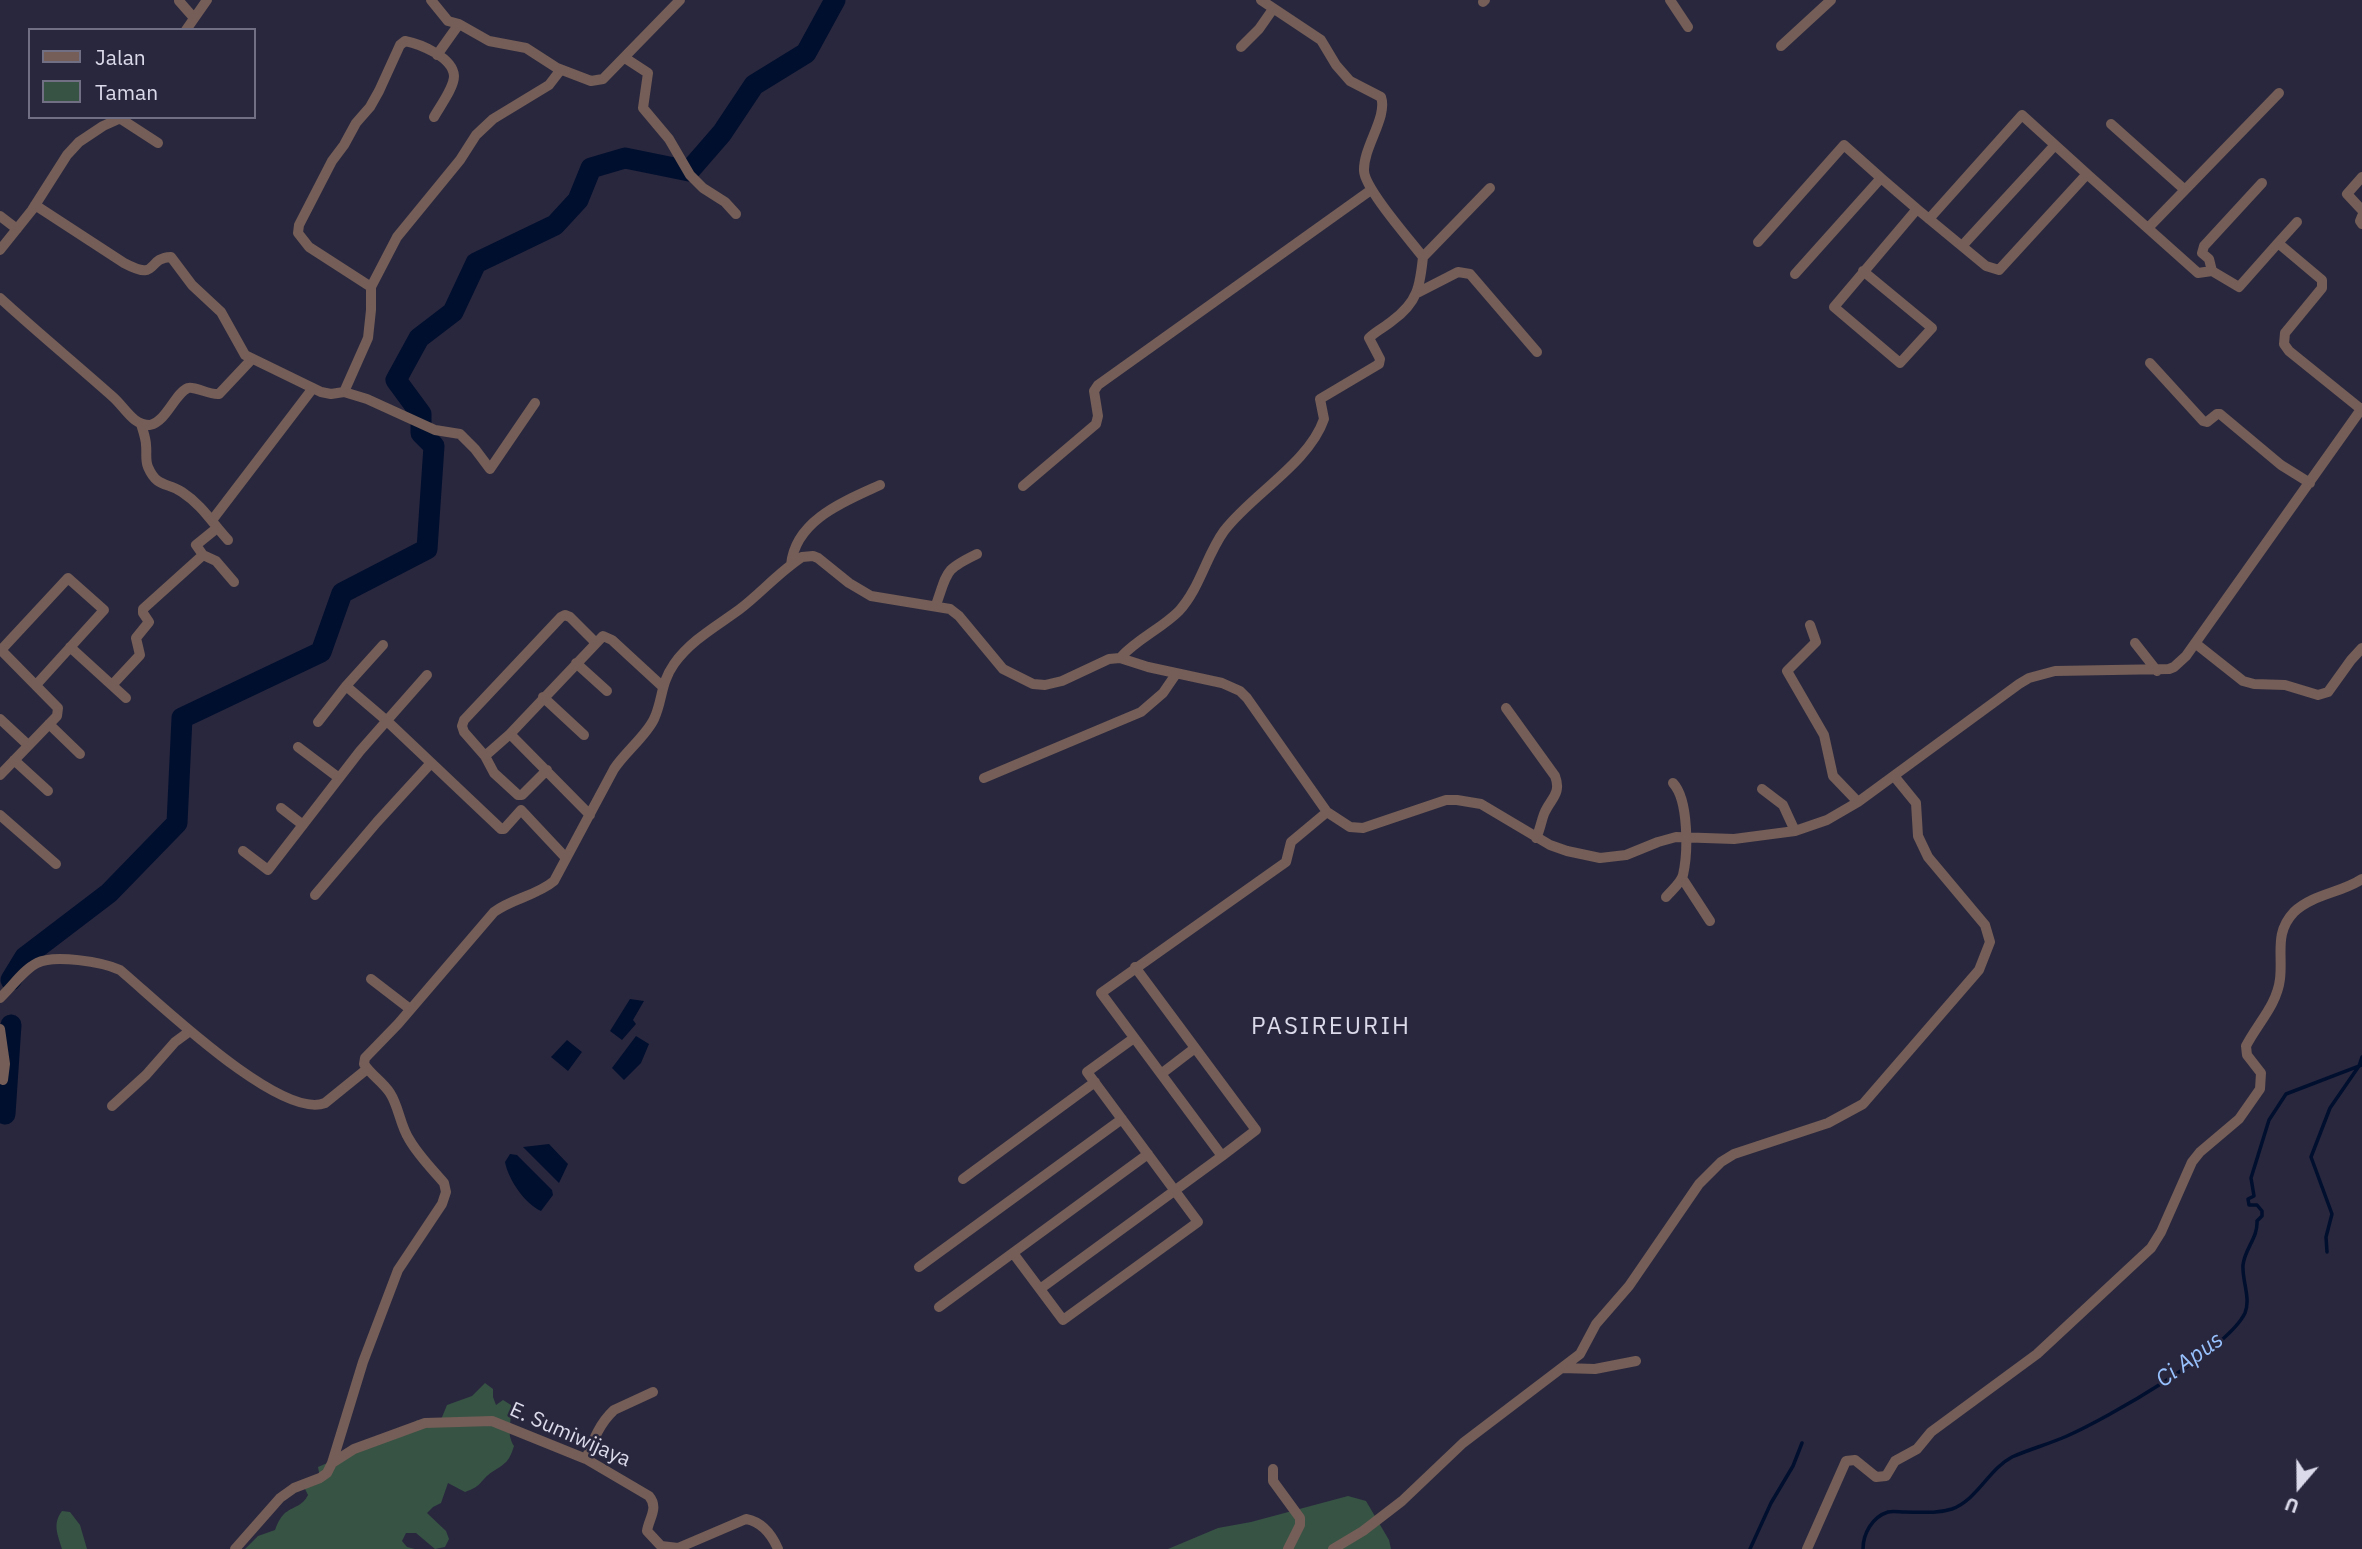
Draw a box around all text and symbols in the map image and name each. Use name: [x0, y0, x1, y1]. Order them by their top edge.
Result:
legend: [28, 28, 256, 119]
text: Jalan: [95, 43, 146, 71]
text: Taman: [95, 78, 158, 106]
district label: PASIREURIH: [1252, 1013, 1410, 1041]
water label: Ci Apus: [2151, 1326, 2229, 1394]
street label: E. Sumiwijaya: [506, 1397, 634, 1473]
north arrow: [2264, 1451, 2334, 1521]
text: U: [2282, 1492, 2302, 1519]

